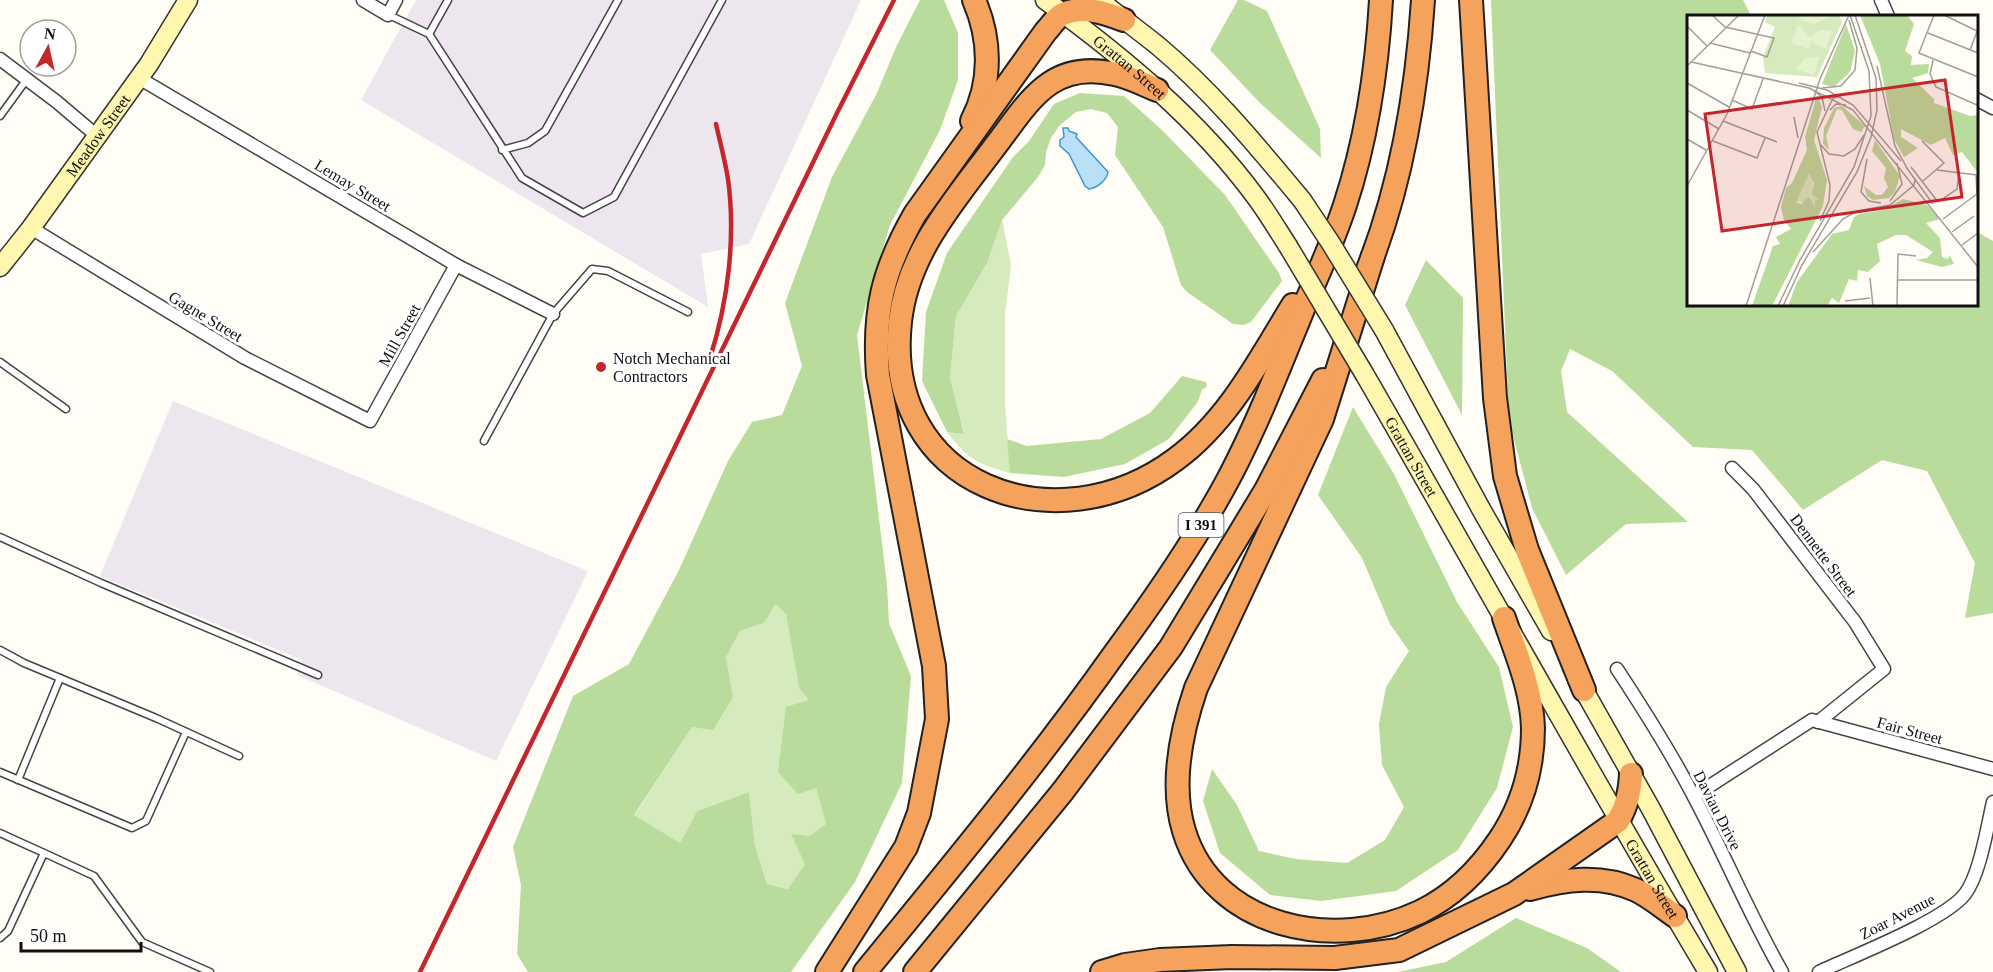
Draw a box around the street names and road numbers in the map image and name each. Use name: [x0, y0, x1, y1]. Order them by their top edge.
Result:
street label: Grattan Street: [1090, 32, 1170, 103]
street label: Meadow Street: [63, 91, 134, 180]
street label: Lemay Street: [311, 156, 394, 216]
street label: Gagne Street: [165, 288, 246, 346]
street label: Mill Street: [375, 301, 424, 369]
street label: Grattan Street: [1382, 414, 1441, 500]
street label: Dennette Street: [1787, 511, 1861, 600]
road number: I 391: [1178, 513, 1224, 537]
street label: Fair Street: [1875, 714, 1945, 748]
street label: Daviau Drive: [1690, 768, 1745, 853]
street label: Grattan Street: [1622, 836, 1683, 922]
street label: Zoar Avenue: [1857, 890, 1938, 943]

